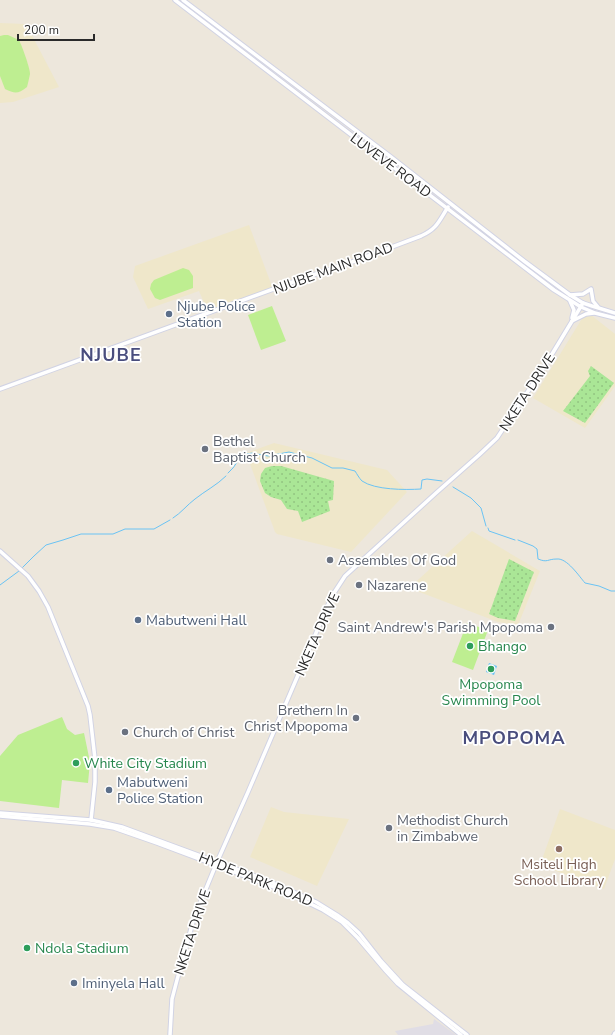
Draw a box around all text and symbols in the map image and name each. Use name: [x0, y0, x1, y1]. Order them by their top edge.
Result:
scale bar: [18, 16, 94, 42]
text: 200 m: [24, 22, 59, 38]
street label: LUVEVE ROAD: [346, 129, 435, 202]
street label: NJUBE MAIN ROAD: [270, 238, 396, 299]
place label: Njube Police Station: [177, 297, 255, 332]
marker: Njube Police Station: [164, 309, 174, 319]
district label: NJUBE: [80, 343, 142, 367]
street label: NKETA DRIVE: [495, 350, 560, 435]
place label: Bethel Baptist Church: [213, 432, 306, 467]
marker: Bethel Baptist Church: [200, 444, 210, 454]
place label: Assembles Of God: [338, 551, 456, 570]
marker: Assembles Of God: [325, 555, 335, 565]
place label: Nazarene: [367, 576, 426, 595]
marker: Nazarene: [354, 580, 364, 590]
street label: NKETA DRIVE: [291, 590, 344, 679]
place label: Mabutweni Hall: [146, 611, 248, 630]
marker: Mabutweni Hall: [133, 615, 143, 625]
place label: Saint Andrew's Parish Mpopoma: [338, 618, 543, 637]
marker: Saint Andrew's Parish Mpopoma: [546, 622, 556, 632]
place label: Bhango: [478, 637, 527, 656]
marker: Bhango: [465, 641, 475, 651]
marker: Mpopoma Swimming Pool: [486, 664, 496, 674]
place label: Mpopoma Swimming Pool: [442, 675, 541, 710]
place label: Brethern In Christ Mpopoma: [244, 701, 348, 736]
marker: Brethern In Christ Mpopoma: [351, 713, 361, 723]
place label: Church of Christ: [133, 723, 234, 742]
district label: MPOPOMA: [462, 726, 566, 750]
marker: Church of Christ: [120, 727, 130, 737]
place label: White City Stadium: [84, 754, 207, 773]
marker: White City Stadium: [71, 758, 81, 768]
place label: Mabutweni Police Station: [117, 773, 203, 808]
marker: Mabutweni Police Station: [104, 785, 114, 795]
place label: Methodist Church in Zimbabwe: [397, 811, 508, 846]
marker: Methodist Church in Zimbabwe: [384, 823, 394, 833]
marker: Msiteli High School Library: [554, 844, 564, 854]
street label: HYDE PARK ROAD: [196, 848, 316, 911]
place label: Msiteli High School Library: [514, 855, 605, 890]
street label: NKETA DRIVE: [170, 887, 215, 978]
place label: Ndola Stadium: [35, 939, 129, 958]
marker: Ndola Stadium: [22, 943, 32, 953]
place label: Iminyela Hall: [82, 974, 166, 993]
marker: Iminyela Hall: [69, 978, 79, 988]

